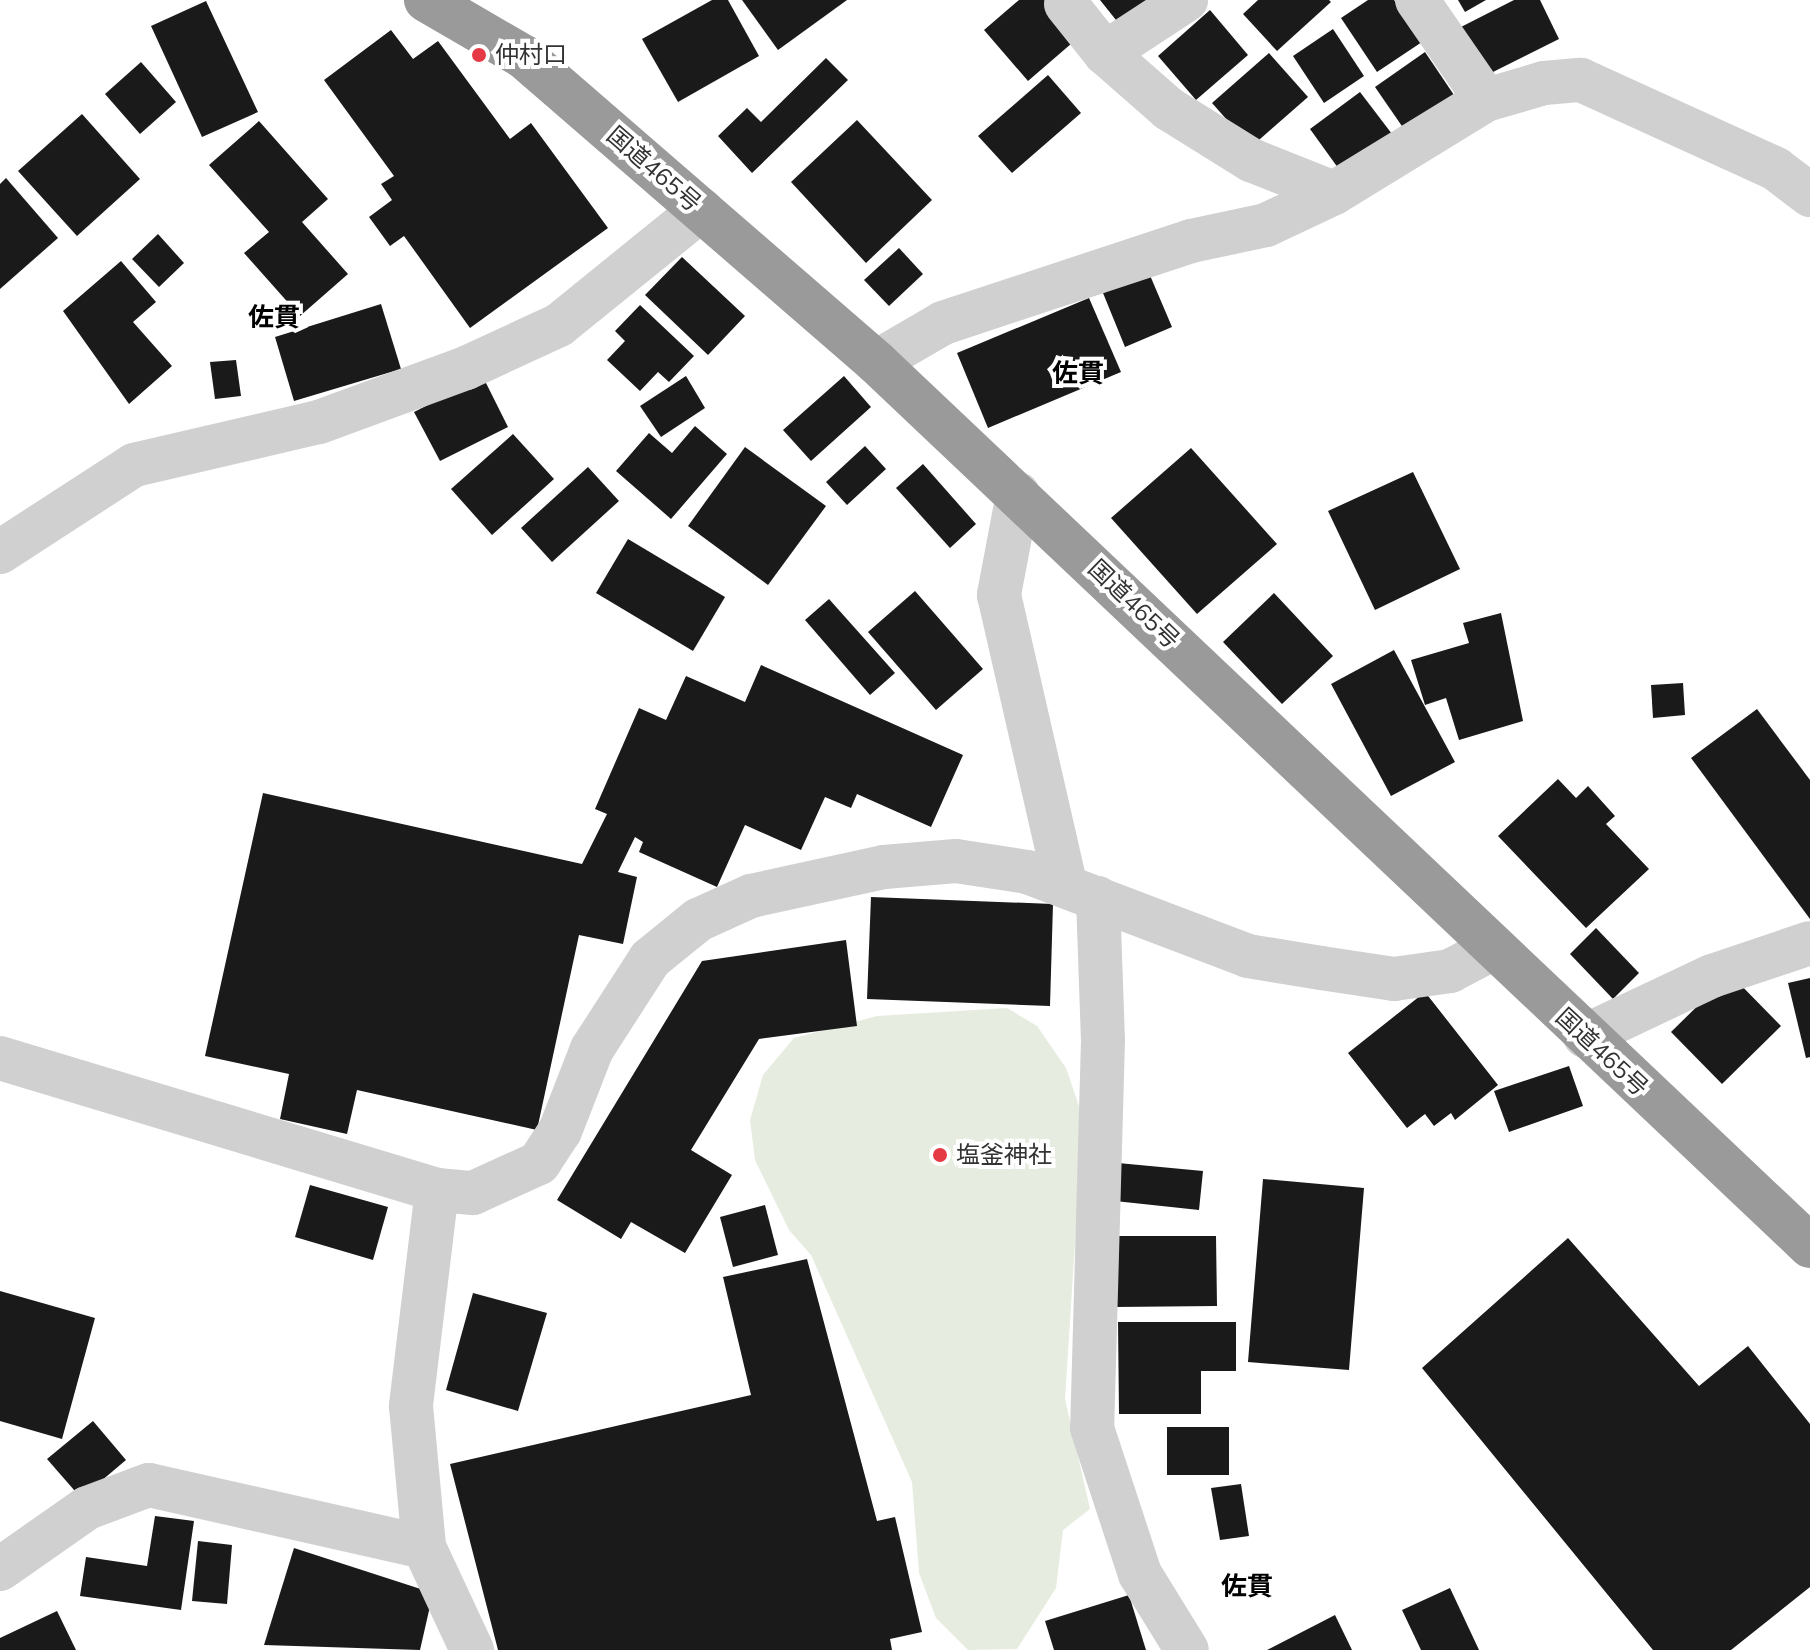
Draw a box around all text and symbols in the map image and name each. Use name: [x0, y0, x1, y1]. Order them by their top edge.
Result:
place label: 仲村口: [495, 41, 567, 69]
marker: 仲村口: [470, 46, 488, 64]
street label: 国道465号: [601, 120, 707, 218]
district label: 佐貫: [248, 301, 300, 333]
district label: 佐貫: [1052, 357, 1104, 389]
street label: 国道465号: [1083, 554, 1185, 654]
street label: 国道465号: [1550, 1002, 1654, 1102]
place label: 塩釜神社: [956, 1141, 1052, 1169]
marker: 塩釜神社: [931, 1146, 949, 1164]
district label: 佐貫: [1221, 1570, 1273, 1602]

